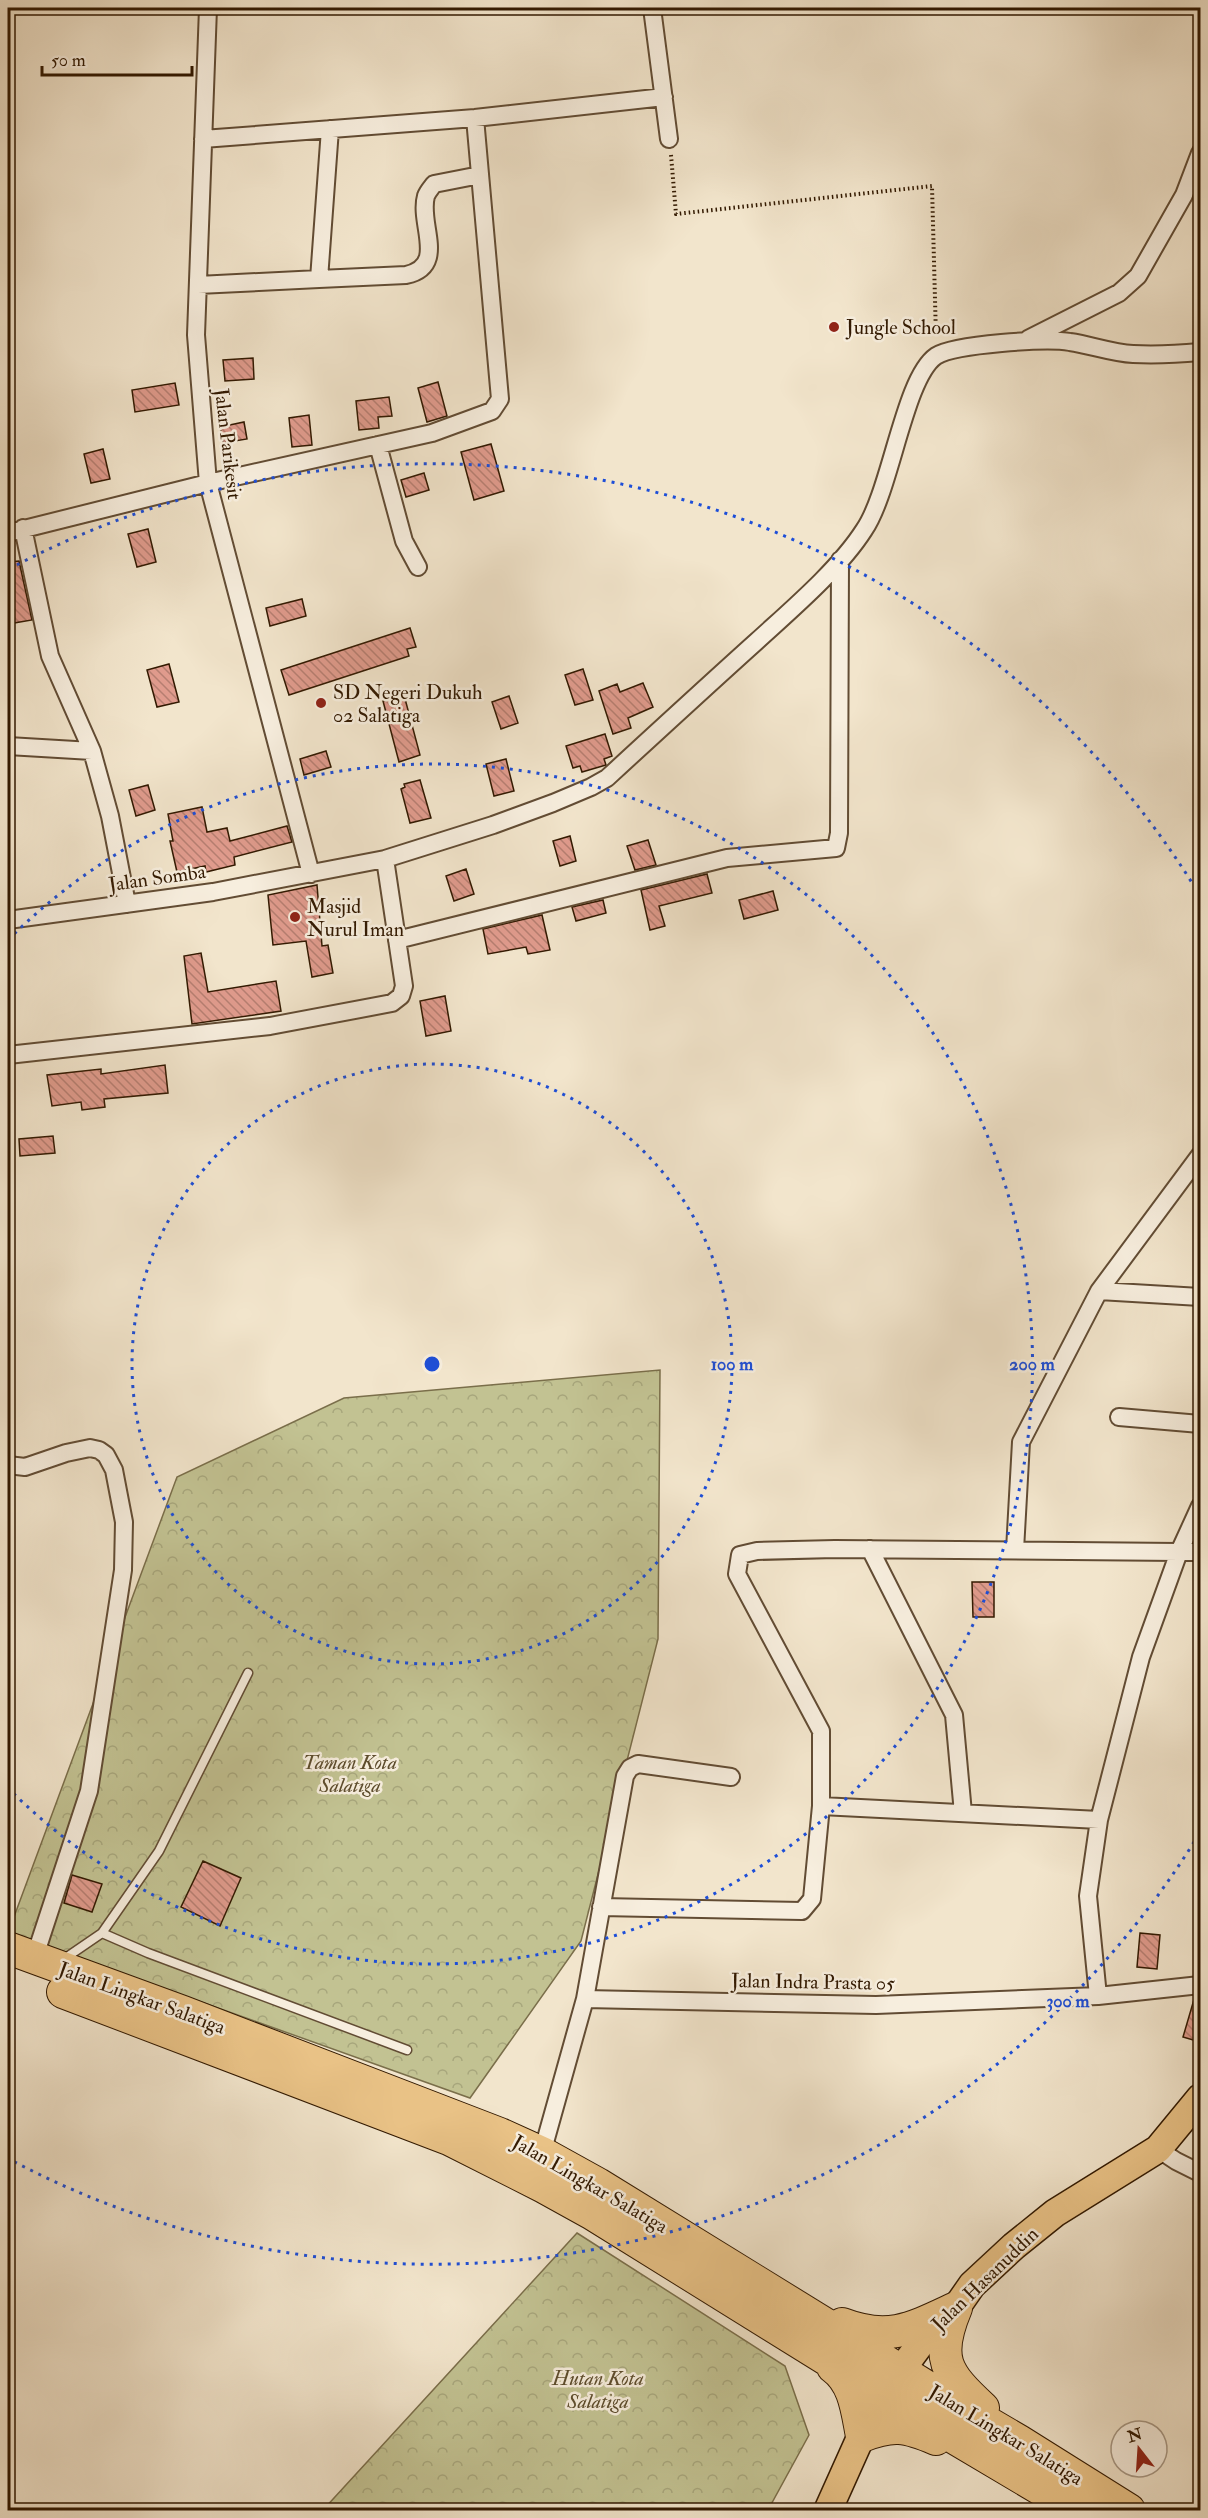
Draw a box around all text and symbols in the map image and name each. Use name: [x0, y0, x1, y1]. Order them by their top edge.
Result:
scale bar: [42, 39, 192, 77]
text: 50 m: [51, 49, 86, 72]
place label: Jungle School: [845, 315, 956, 340]
marker: Jungle School: [827, 320, 841, 334]
street label: Jalan Parikesit: [209, 386, 247, 502]
place label: SD Negeri Dukuh 02 Salatiga: [333, 680, 483, 728]
marker: SD Negeri Dukuh 02 Salatiga: [314, 696, 328, 710]
street label: Jalan Somba: [106, 859, 208, 897]
place label: Masjid Nurul Iman: [307, 894, 404, 942]
marker: Masjid Nurul Iman: [288, 910, 302, 924]
text: 100 m: [711, 1353, 754, 1376]
text: 200 m: [1009, 1353, 1056, 1376]
centre of rings: [422, 1354, 442, 1374]
park label: Taman Kota Salatiga: [303, 1750, 397, 1798]
street label: Jalan Lingkar Salatiga: [54, 1956, 229, 2040]
street label: Jalan Indra Prasta 05: [730, 1968, 895, 1996]
text: 300 m: [1046, 1990, 1091, 2013]
street label: Jalan Lingkar Salatiga: [507, 2129, 673, 2239]
street label: Jalan Hasanuddin: [925, 2222, 1044, 2337]
park label: Hutan Kota Salatiga: [551, 2366, 644, 2414]
street label: Jalan Lingkar Salatiga: [923, 2379, 1088, 2491]
north arrow: [1109, 2419, 1169, 2479]
text: N: [1124, 2424, 1145, 2448]

